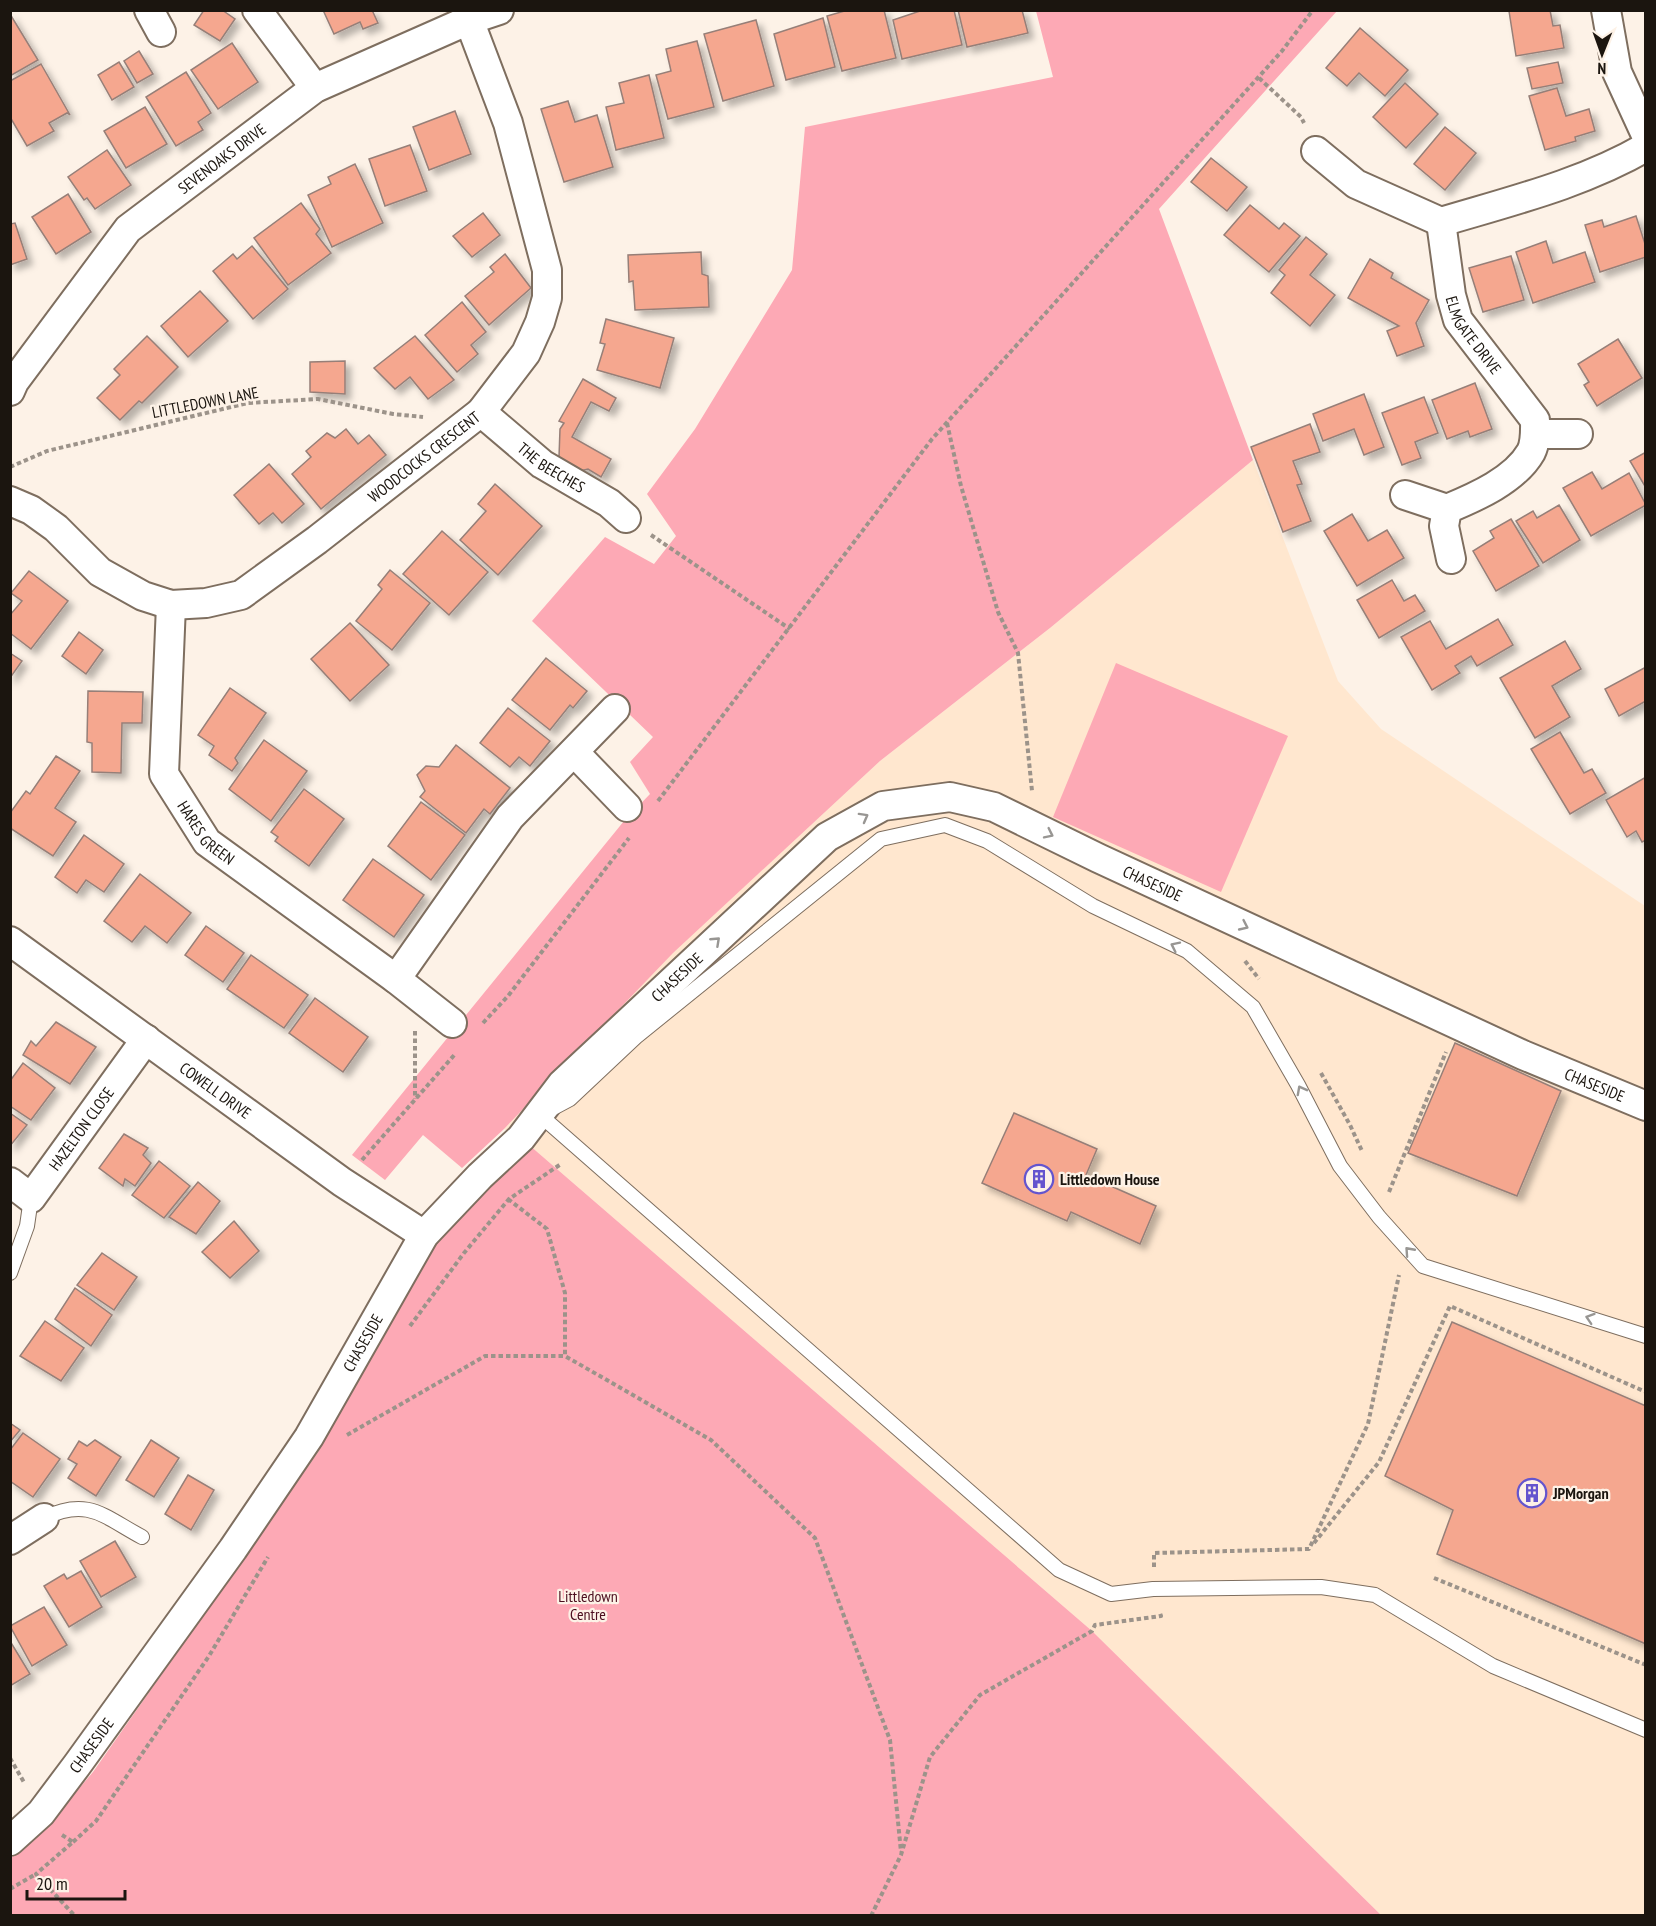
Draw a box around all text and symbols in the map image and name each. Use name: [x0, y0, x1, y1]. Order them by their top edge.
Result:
north arrow: [1572, 24, 1632, 84]
text: N: [1597, 59, 1606, 79]
street label: SEVENOAKS DRIVE: [174, 119, 270, 198]
street label: ELMGATE DRIVE: [1442, 294, 1506, 378]
street label: LITTLEDOWN LANE: [150, 382, 260, 422]
street label: WOODCOCKS CRESCENT: [364, 407, 484, 506]
street label: THE BEECHES: [514, 438, 589, 497]
street label: HARES GREEN: [173, 797, 239, 869]
one-way arrow: [858, 813, 869, 824]
one-way arrow: [1042, 826, 1053, 838]
street label: CHASESIDE: [1120, 861, 1185, 906]
one-way arrow: [1238, 919, 1249, 931]
one-way arrow: [709, 937, 719, 948]
one-way arrow: [1171, 942, 1182, 953]
street label: CHASESIDE: [647, 948, 707, 1006]
street label: COWELL DRIVE: [176, 1058, 255, 1123]
street label: CHASESIDE: [1562, 1063, 1628, 1106]
street label: HAZELTON CLOSE: [44, 1083, 118, 1174]
one-way arrow: [1297, 1086, 1308, 1096]
building icon: Littledown House: [1023, 1163, 1055, 1195]
place label: Littledown House: [1060, 1169, 1160, 1189]
one-way arrow: [1406, 1247, 1417, 1258]
street label: CHASESIDE: [338, 1310, 387, 1375]
one-way arrow: [1585, 1313, 1596, 1325]
building icon: JPMorgan: [1516, 1477, 1548, 1509]
place label: JPMorgan: [1552, 1483, 1609, 1503]
park label: Littledown Centre: [558, 1586, 618, 1624]
street label: CHASESIDE: [65, 1714, 118, 1777]
scale bar: [27, 1863, 124, 1901]
text: 20 m: [36, 1872, 68, 1895]

